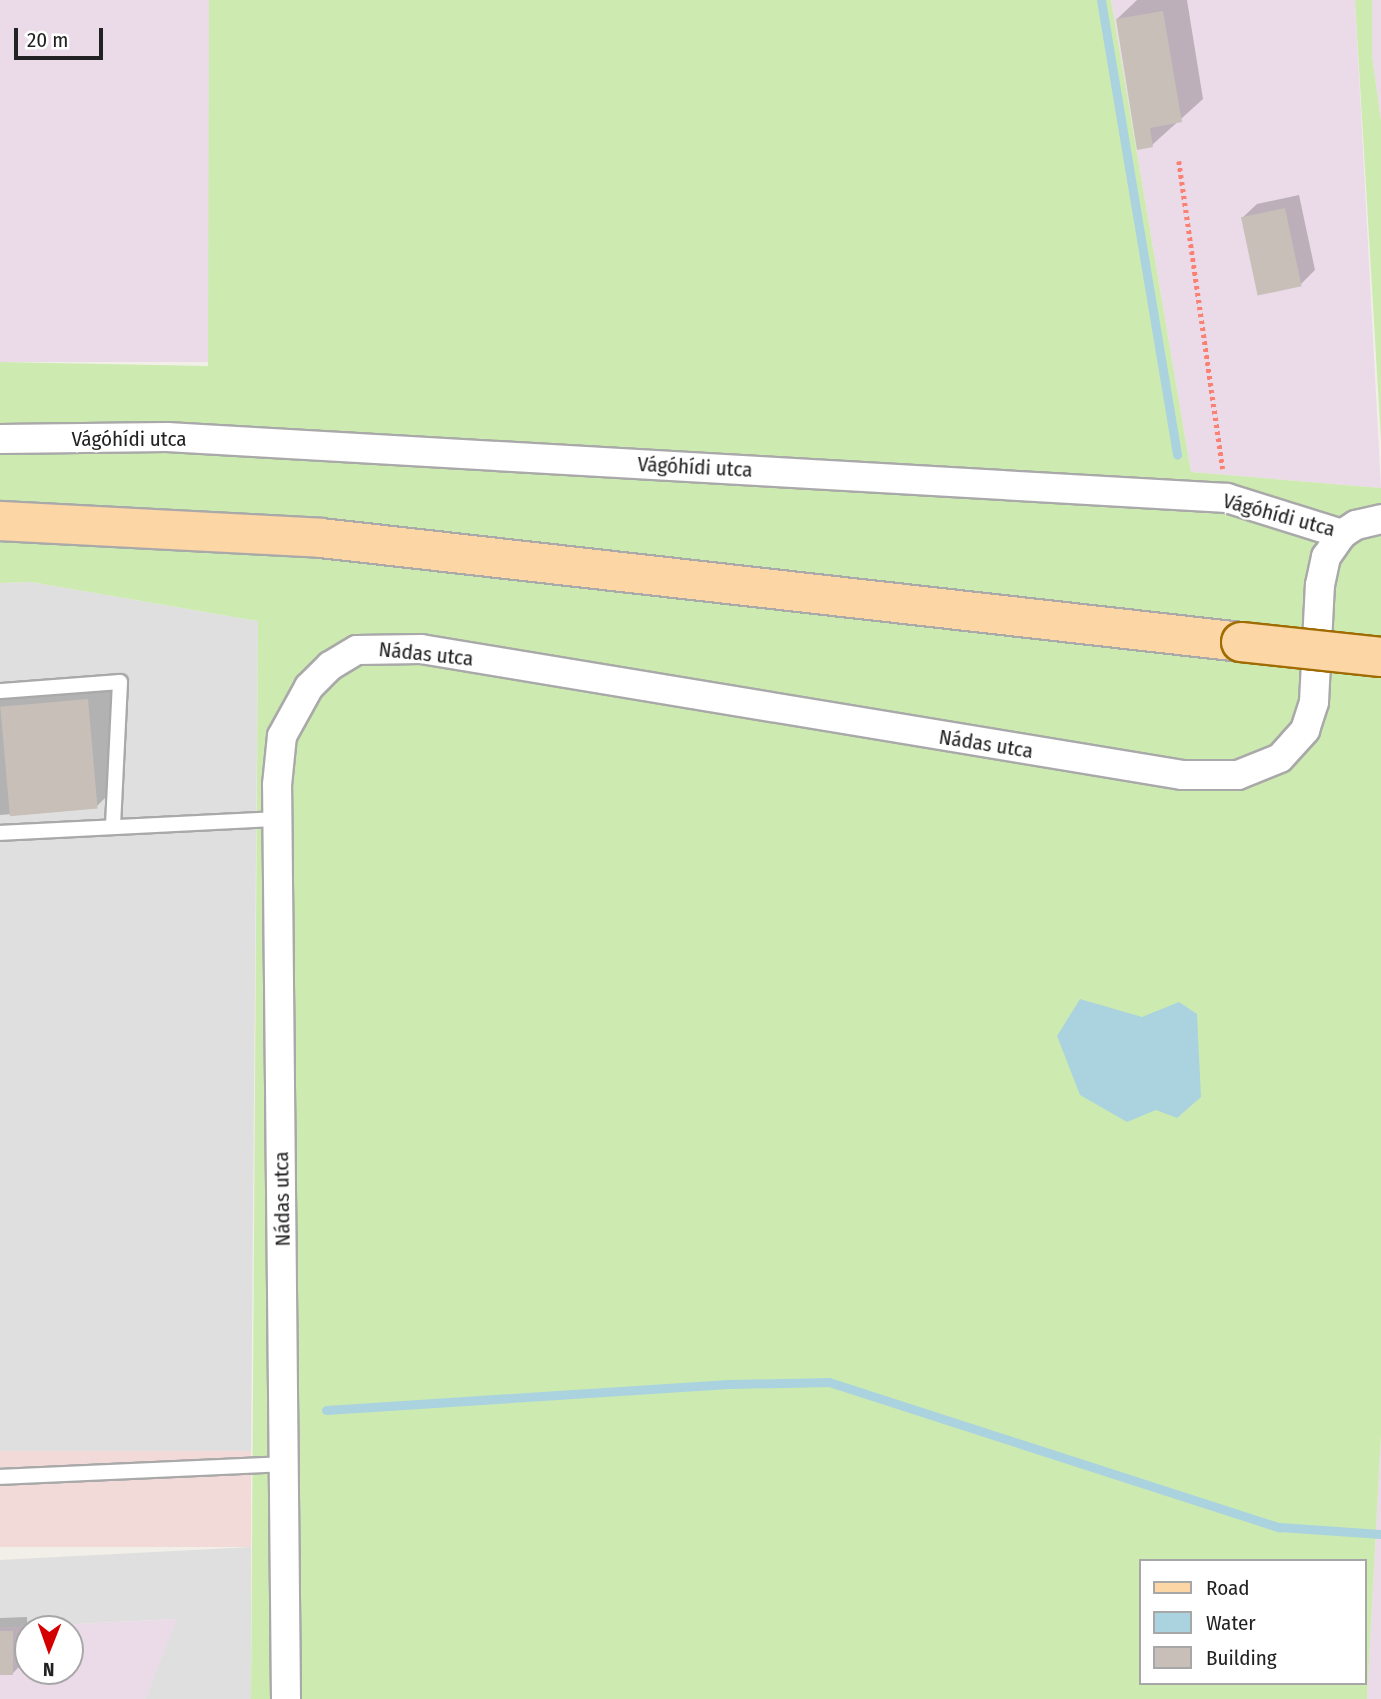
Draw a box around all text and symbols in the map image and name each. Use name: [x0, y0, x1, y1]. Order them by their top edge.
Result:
scale bar: [18, 14, 107, 58]
text: 20 m: [27, 27, 68, 53]
street label: Vágóhídi utca: [72, 426, 186, 452]
street label: Vágóhídi utca: [637, 451, 753, 483]
street label: Vágóhídi utca: [1220, 488, 1338, 542]
street label: Nádas utca: [377, 637, 475, 671]
street label: Nádas utca: [937, 724, 1035, 764]
street label: Nádas utca: [269, 1151, 295, 1247]
legend: [1140, 1559, 1367, 1685]
text: Road: [1206, 1575, 1250, 1601]
text: Water: [1206, 1610, 1256, 1636]
north arrow: [14, 1615, 84, 1685]
text: Building: [1206, 1645, 1277, 1671]
text: N: [43, 1658, 55, 1681]

